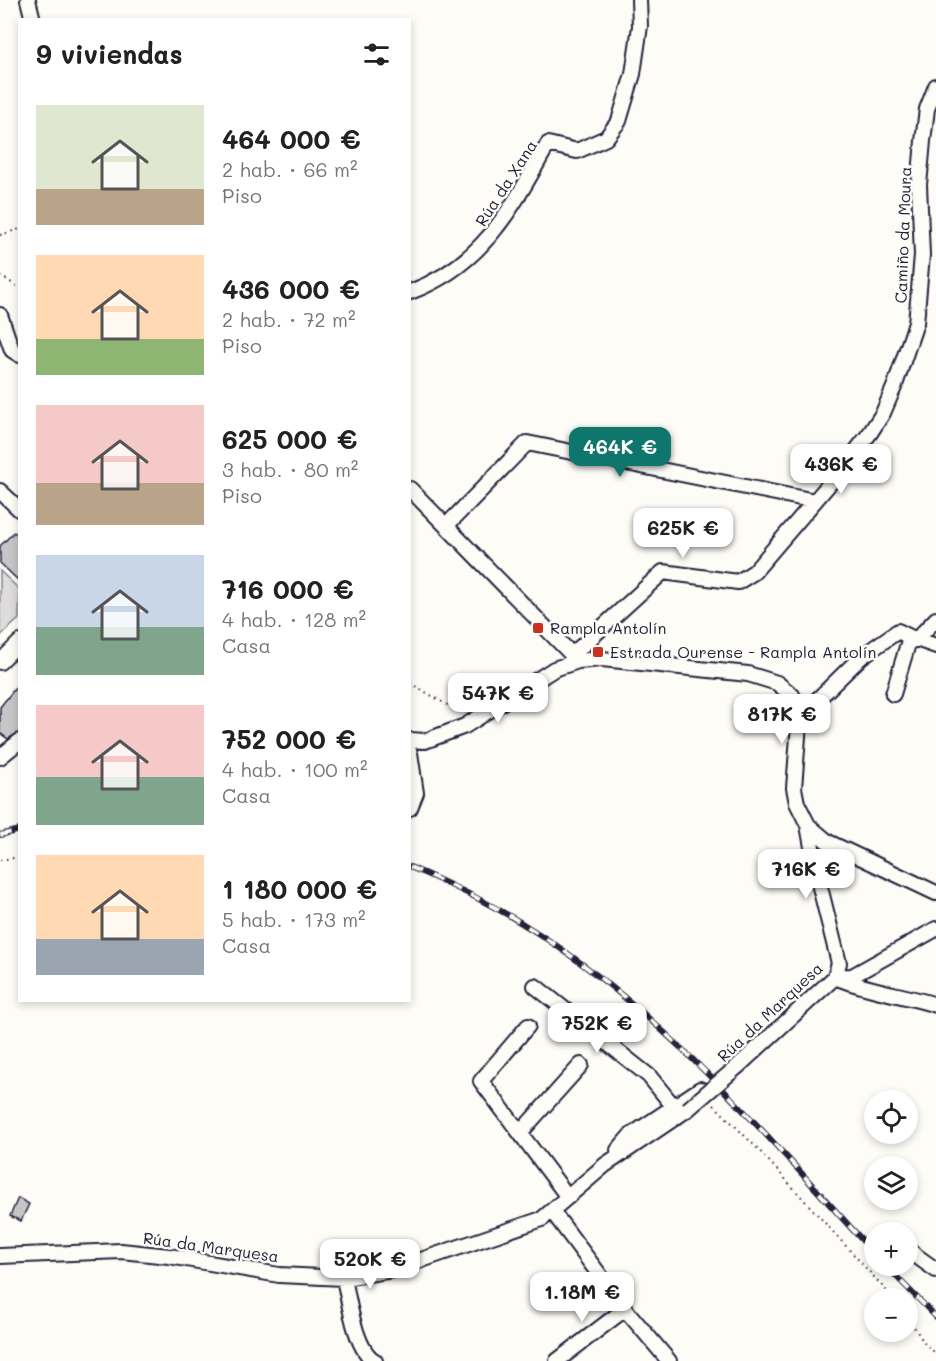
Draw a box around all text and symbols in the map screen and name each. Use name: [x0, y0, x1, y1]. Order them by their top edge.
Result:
text: 9 viviendas: [36, 37, 183, 71]
icon: filters: [360, 38, 393, 71]
text: 464 000 €: [222, 122, 361, 156]
icon: home: [84, 129, 156, 201]
street label: Rúa da Xana: [470, 136, 541, 230]
text: 2 hab. · 66 m²: [222, 156, 358, 182]
street label: Camiño da Moura: [890, 166, 915, 304]
text: Piso: [222, 182, 262, 208]
text: 436 000 €: [222, 272, 360, 306]
icon: home: [84, 279, 156, 351]
text: 2 hab. · 72 m²: [222, 306, 356, 332]
text: Piso: [222, 332, 262, 358]
text: 625 000 €: [222, 422, 357, 456]
pin: 464K €: [571, 427, 669, 478]
icon: home: [84, 429, 156, 501]
text: 464K €: [583, 433, 657, 459]
pin: 436K €: [792, 444, 890, 495]
text: 436K €: [804, 450, 878, 476]
text: 3 hab. · 80 m²: [222, 456, 358, 482]
text: Piso: [222, 482, 262, 508]
pin: 625K €: [634, 508, 732, 559]
text: 625K €: [647, 514, 719, 540]
text: 716 000 €: [222, 572, 354, 606]
icon: home: [84, 579, 156, 651]
text: 4 hab. · 128 m²: [222, 606, 366, 632]
place label: Rampla Antolín: [550, 617, 666, 638]
marker: Rampla Antolín: [531, 621, 545, 635]
text: Casa: [222, 632, 271, 658]
place label: Estrada Ourense - Rampla Antolín: [610, 641, 876, 662]
marker: Estrada Ourense - Rampla Antolín: [591, 645, 605, 659]
pin: 547K €: [449, 673, 547, 724]
text: 547K €: [462, 679, 534, 705]
pin: 817K €: [733, 694, 831, 745]
text: 817K €: [748, 700, 816, 726]
text: 752 000 €: [222, 722, 356, 756]
icon: home: [84, 729, 156, 801]
text: 4 hab. · 100 m²: [222, 756, 368, 782]
text: Casa: [222, 782, 271, 808]
pin: 716K €: [757, 849, 855, 900]
text: 716K €: [772, 855, 840, 881]
text: 1 180 000 €: [222, 872, 377, 906]
icon: home: [84, 879, 156, 951]
text: 5 hab. · 173 m²: [222, 906, 366, 932]
text: Casa: [222, 932, 271, 958]
street label: Rúa da Marquesa: [712, 957, 827, 1066]
pin: 752K €: [548, 1003, 646, 1054]
text: 752K €: [562, 1009, 632, 1035]
map controls: [864, 1090, 918, 1342]
button: locate: [864, 1090, 918, 1144]
button: layers: [864, 1156, 918, 1210]
button: +: [864, 1222, 918, 1276]
street label: Rúa da Marquesa: [142, 1227, 280, 1266]
pin: 520K €: [321, 1239, 419, 1290]
text: 520K €: [334, 1245, 406, 1271]
pin: 1.18M €: [527, 1272, 637, 1323]
text: 1.18M €: [544, 1278, 620, 1304]
button: −: [864, 1288, 918, 1342]

